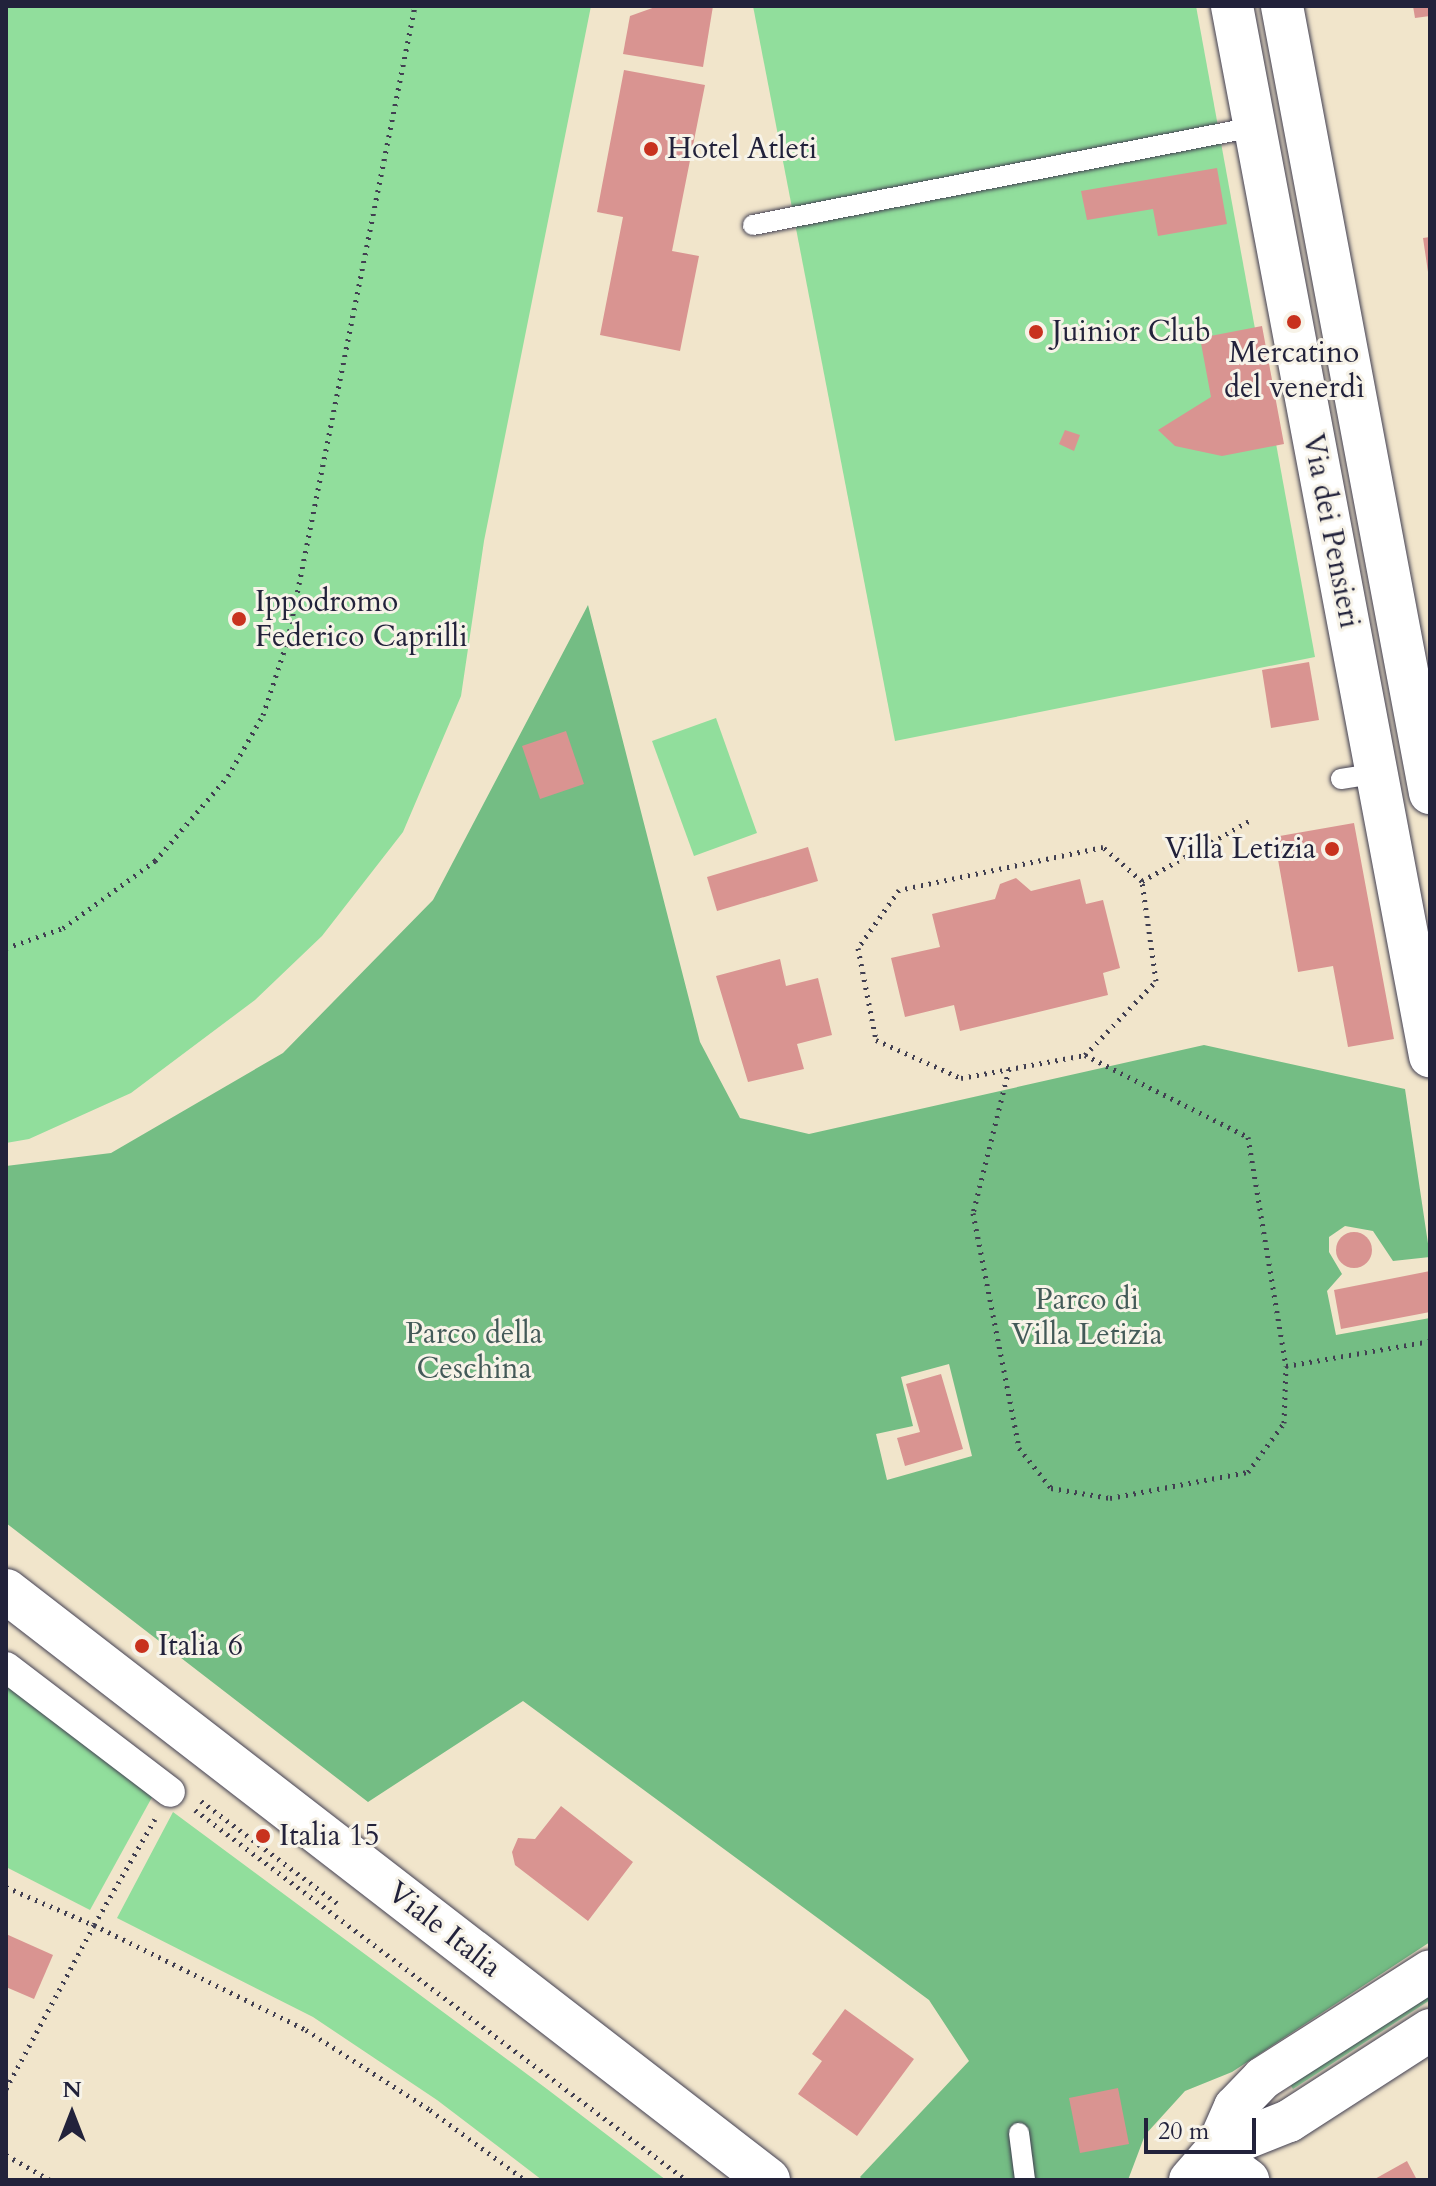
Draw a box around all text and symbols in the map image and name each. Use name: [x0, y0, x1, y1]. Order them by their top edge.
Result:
place label: Hotel Atleti: [667, 131, 817, 167]
marker: Hotel Atleti: [642, 140, 660, 158]
marker: Mercatino del venerdì: [1285, 313, 1303, 331]
place label: Juinior Club: [1052, 314, 1211, 350]
marker: Juinior Club: [1027, 323, 1045, 341]
place label: Mercatino del venerdì: [1224, 335, 1364, 406]
street label: Via dei Pensieri: [1294, 431, 1368, 631]
place label: Ippodromo Federico Caprilli: [255, 584, 468, 654]
marker: Ippodromo Federico Caprilli: [230, 610, 248, 628]
place label: Villa Letizia: [1165, 831, 1316, 867]
marker: Villa Letizia: [1323, 840, 1341, 858]
park label: Parco di Villa Letizia: [1011, 1282, 1163, 1352]
park label: Parco della Ceschina: [405, 1316, 543, 1386]
place label: Italia 6: [158, 1628, 243, 1664]
marker: Italia 6: [133, 1637, 151, 1655]
place label: Italia 15: [279, 1818, 380, 1854]
marker: Italia 15: [254, 1827, 272, 1845]
street label: Viale Italia: [380, 1874, 508, 1986]
north arrow: [32, 2074, 112, 2154]
text: N: [62, 2075, 82, 2105]
scale bar: [1148, 2102, 1260, 2152]
text: 20 m: [1158, 2115, 1209, 2148]

